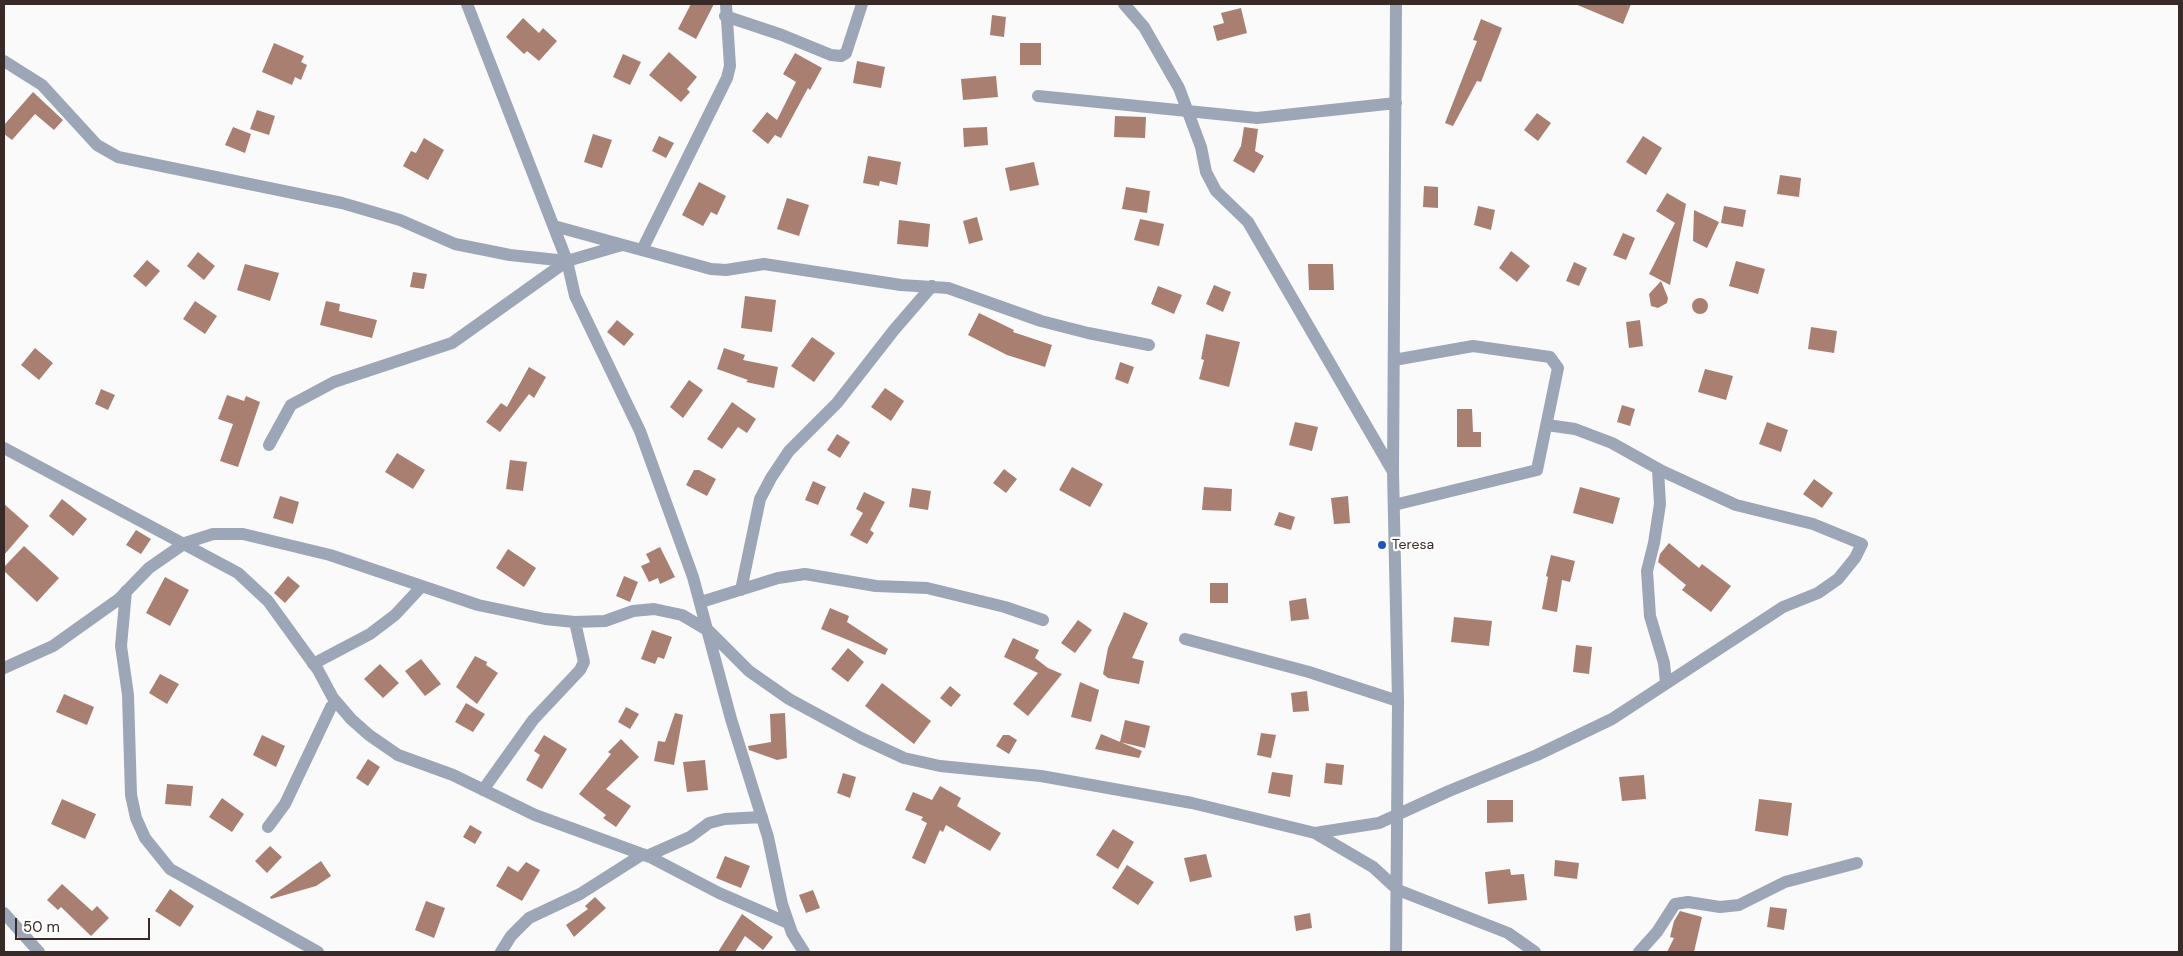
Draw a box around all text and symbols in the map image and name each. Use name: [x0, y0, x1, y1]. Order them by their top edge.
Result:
place label: Teresa: [1392, 537, 1434, 553]
marker: Teresa: [1376, 539, 1388, 551]
scale bar: [18, 908, 152, 940]
text: 50 m: [23, 917, 60, 937]

